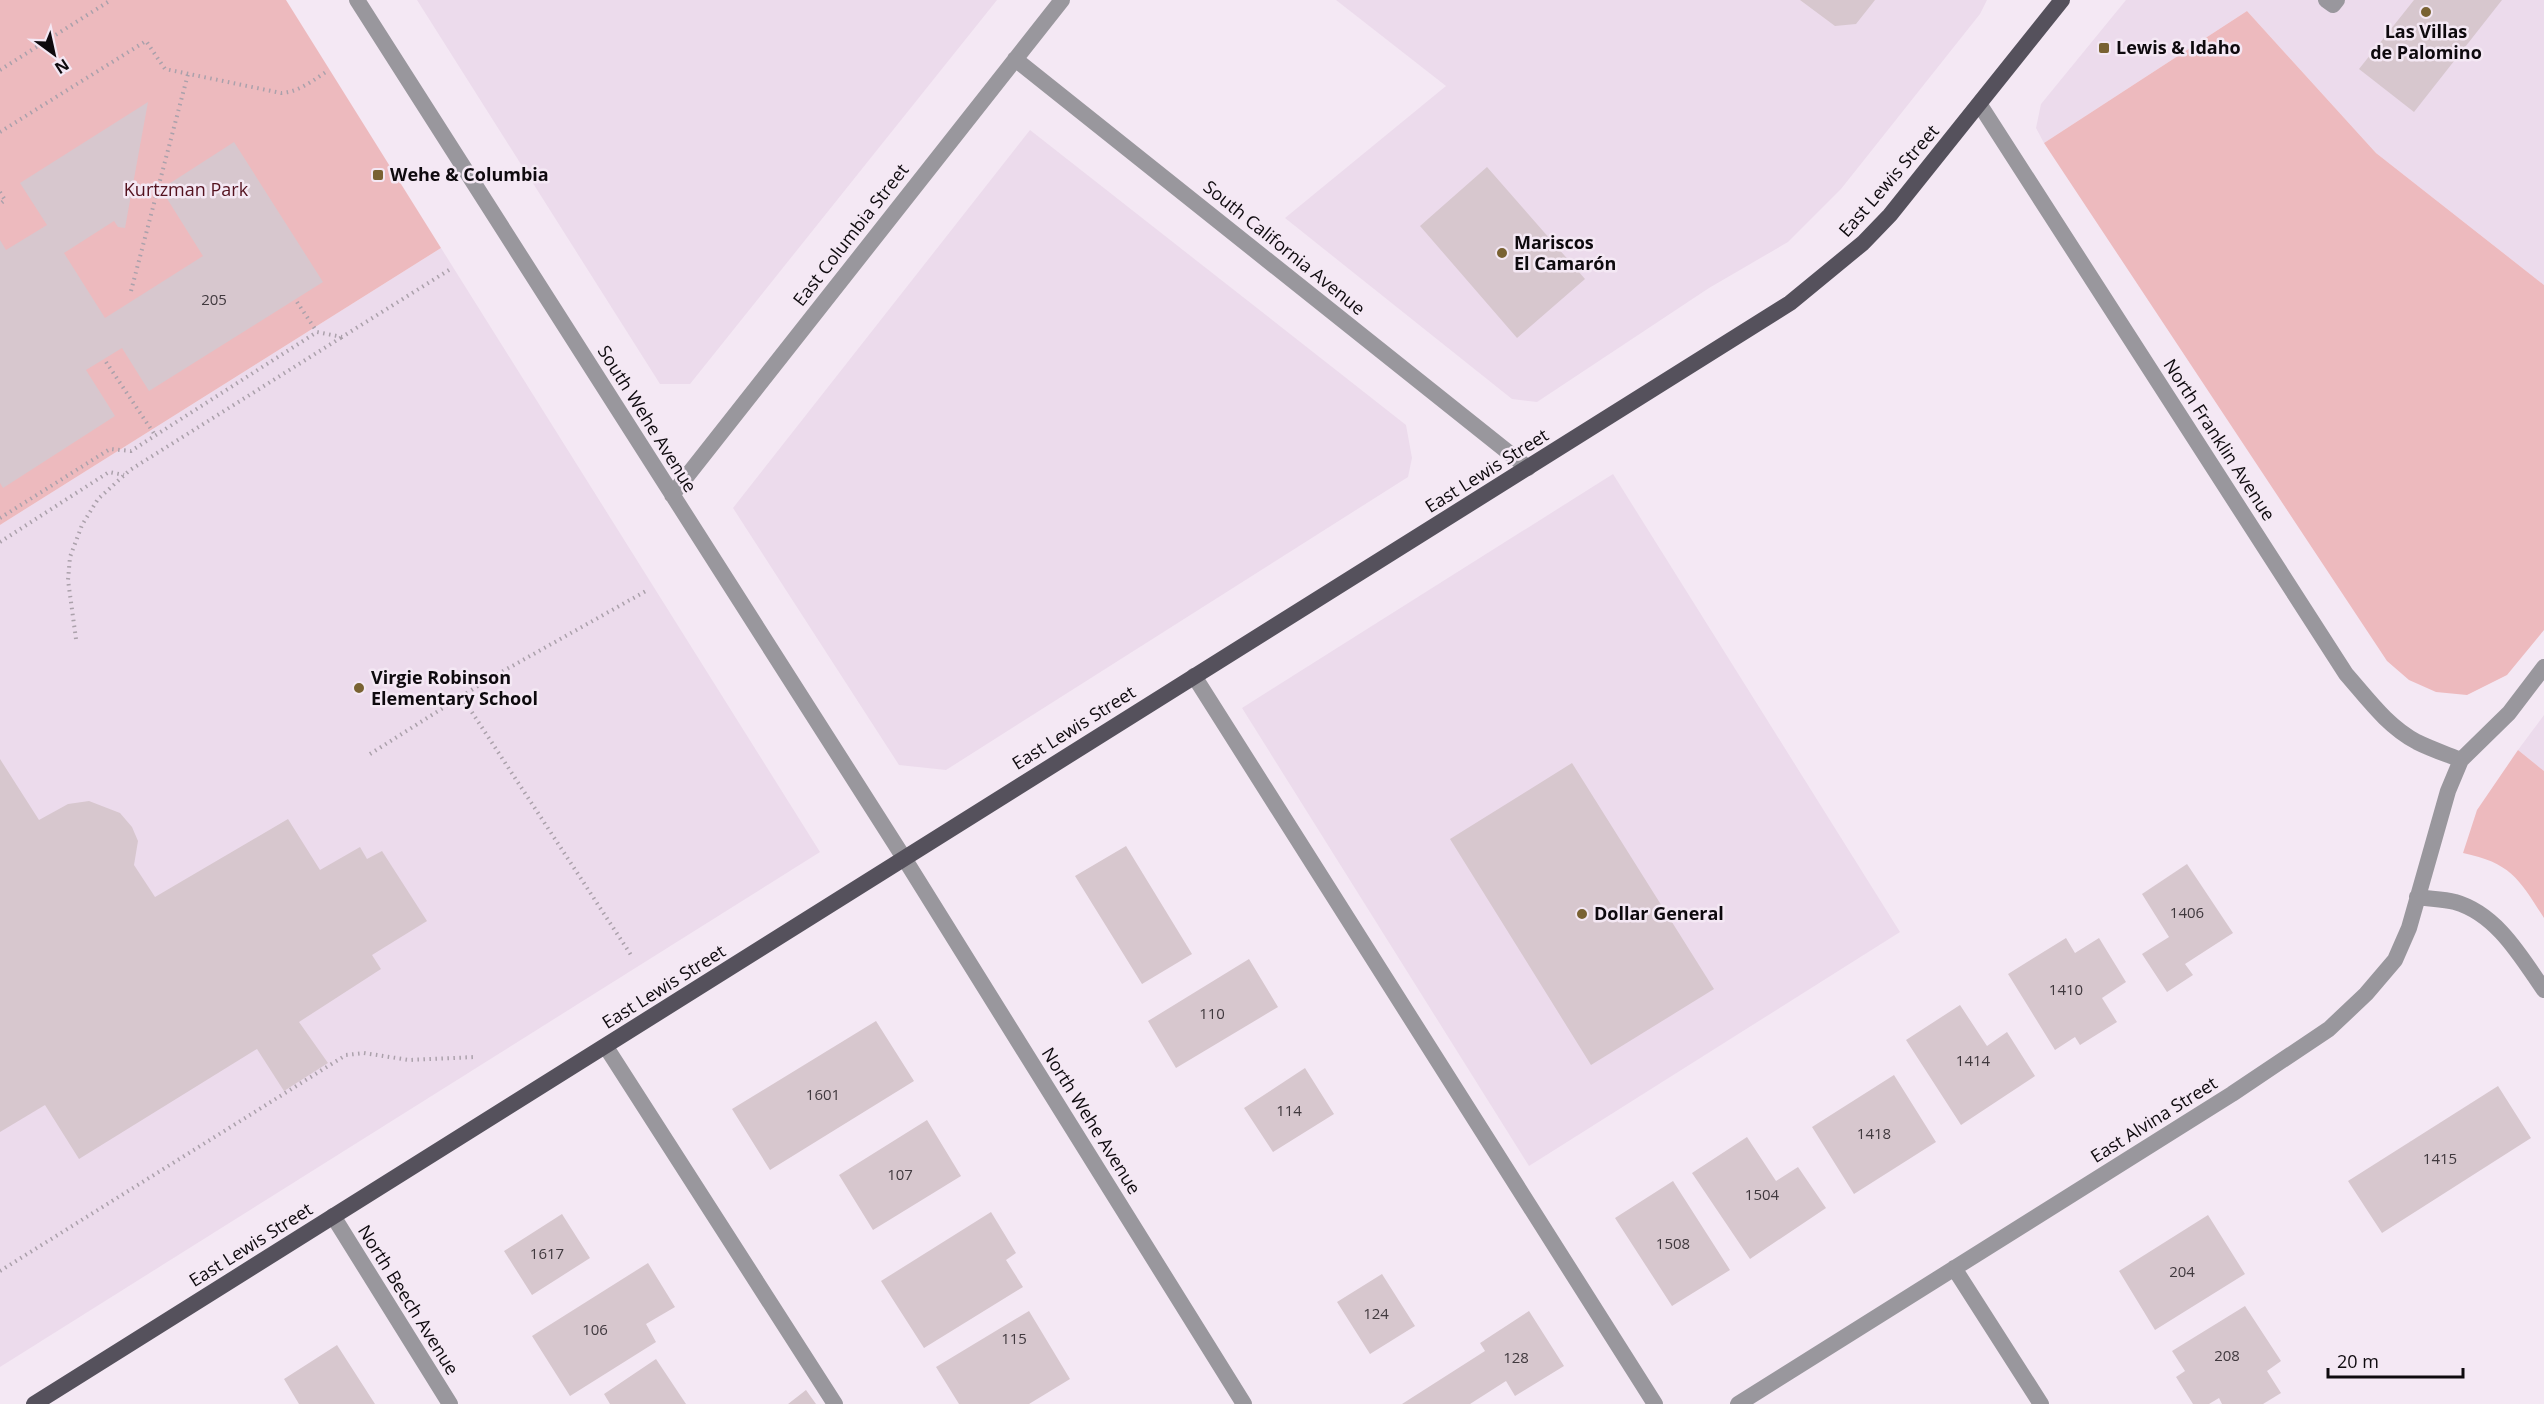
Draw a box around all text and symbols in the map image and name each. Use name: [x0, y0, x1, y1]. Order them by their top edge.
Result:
marker: Las Villas de Palomino: [2419, 5, 2433, 19]
place label: Las Villas de Palomino: [2370, 19, 2482, 64]
north arrow: [24, 24, 84, 84]
place label: Lewis & Idaho: [2116, 35, 2241, 59]
marker: Lewis & Idaho: [2097, 41, 2111, 55]
text: N: [51, 54, 74, 79]
street label: East Lewis Street: [1833, 119, 1944, 242]
street label: East Columbia Street: [787, 158, 913, 311]
place label: Wehe & Columbia: [390, 162, 549, 186]
marker: Wehe & Columbia: [371, 168, 385, 182]
street label: South California Avenue: [1199, 175, 1370, 320]
park label: Kurtzman Park: [124, 177, 249, 201]
place label: Mariscos El Camarón: [1514, 230, 1616, 275]
marker: Mariscos El Camarón: [1495, 246, 1509, 260]
house number: 205: [201, 289, 227, 309]
street label: South Wehe Avenue: [593, 340, 703, 497]
street label: North Franklin Avenue: [2158, 354, 2281, 525]
street label: East Lewis Street: [1420, 423, 1553, 518]
place label: Virgie Robinson Elementary School: [371, 665, 538, 710]
street label: East Lewis Street: [1007, 680, 1140, 775]
marker: Virgie Robinson Elementary School: [352, 681, 366, 695]
place label: Dollar General: [1594, 901, 1724, 925]
house number: 1406: [2170, 902, 2204, 922]
marker: Dollar General: [1575, 907, 1589, 921]
street label: East Lewis Street: [597, 939, 730, 1034]
house number: 1410: [2049, 979, 2083, 999]
house number: 110: [1199, 1003, 1225, 1023]
street label: North Wehe Avenue: [1037, 1042, 1147, 1199]
house number: 1414: [1956, 1050, 1991, 1070]
street label: East Alvina Street: [2086, 1071, 2221, 1168]
house number: 1601: [806, 1084, 840, 1104]
house number: 114: [1276, 1100, 1302, 1120]
house number: 1418: [1857, 1123, 1891, 1143]
house number: 1415: [2423, 1148, 2457, 1168]
house number: 107: [887, 1164, 913, 1184]
house number: 1504: [1745, 1184, 1780, 1204]
street label: East Lewis Street: [184, 1197, 317, 1292]
street label: North Beech Avenue: [353, 1220, 465, 1379]
house number: 1508: [1656, 1233, 1690, 1253]
house number: 1617: [530, 1243, 564, 1263]
house number: 204: [2169, 1261, 2195, 1281]
house number: 124: [1363, 1303, 1389, 1323]
house number: 106: [582, 1319, 608, 1339]
house number: 115: [1001, 1328, 1027, 1348]
scale bar: [2328, 1341, 2463, 1379]
house number: 208: [2214, 1345, 2240, 1365]
house number: 128: [1503, 1347, 1529, 1367]
text: 20 m: [2337, 1349, 2379, 1373]

